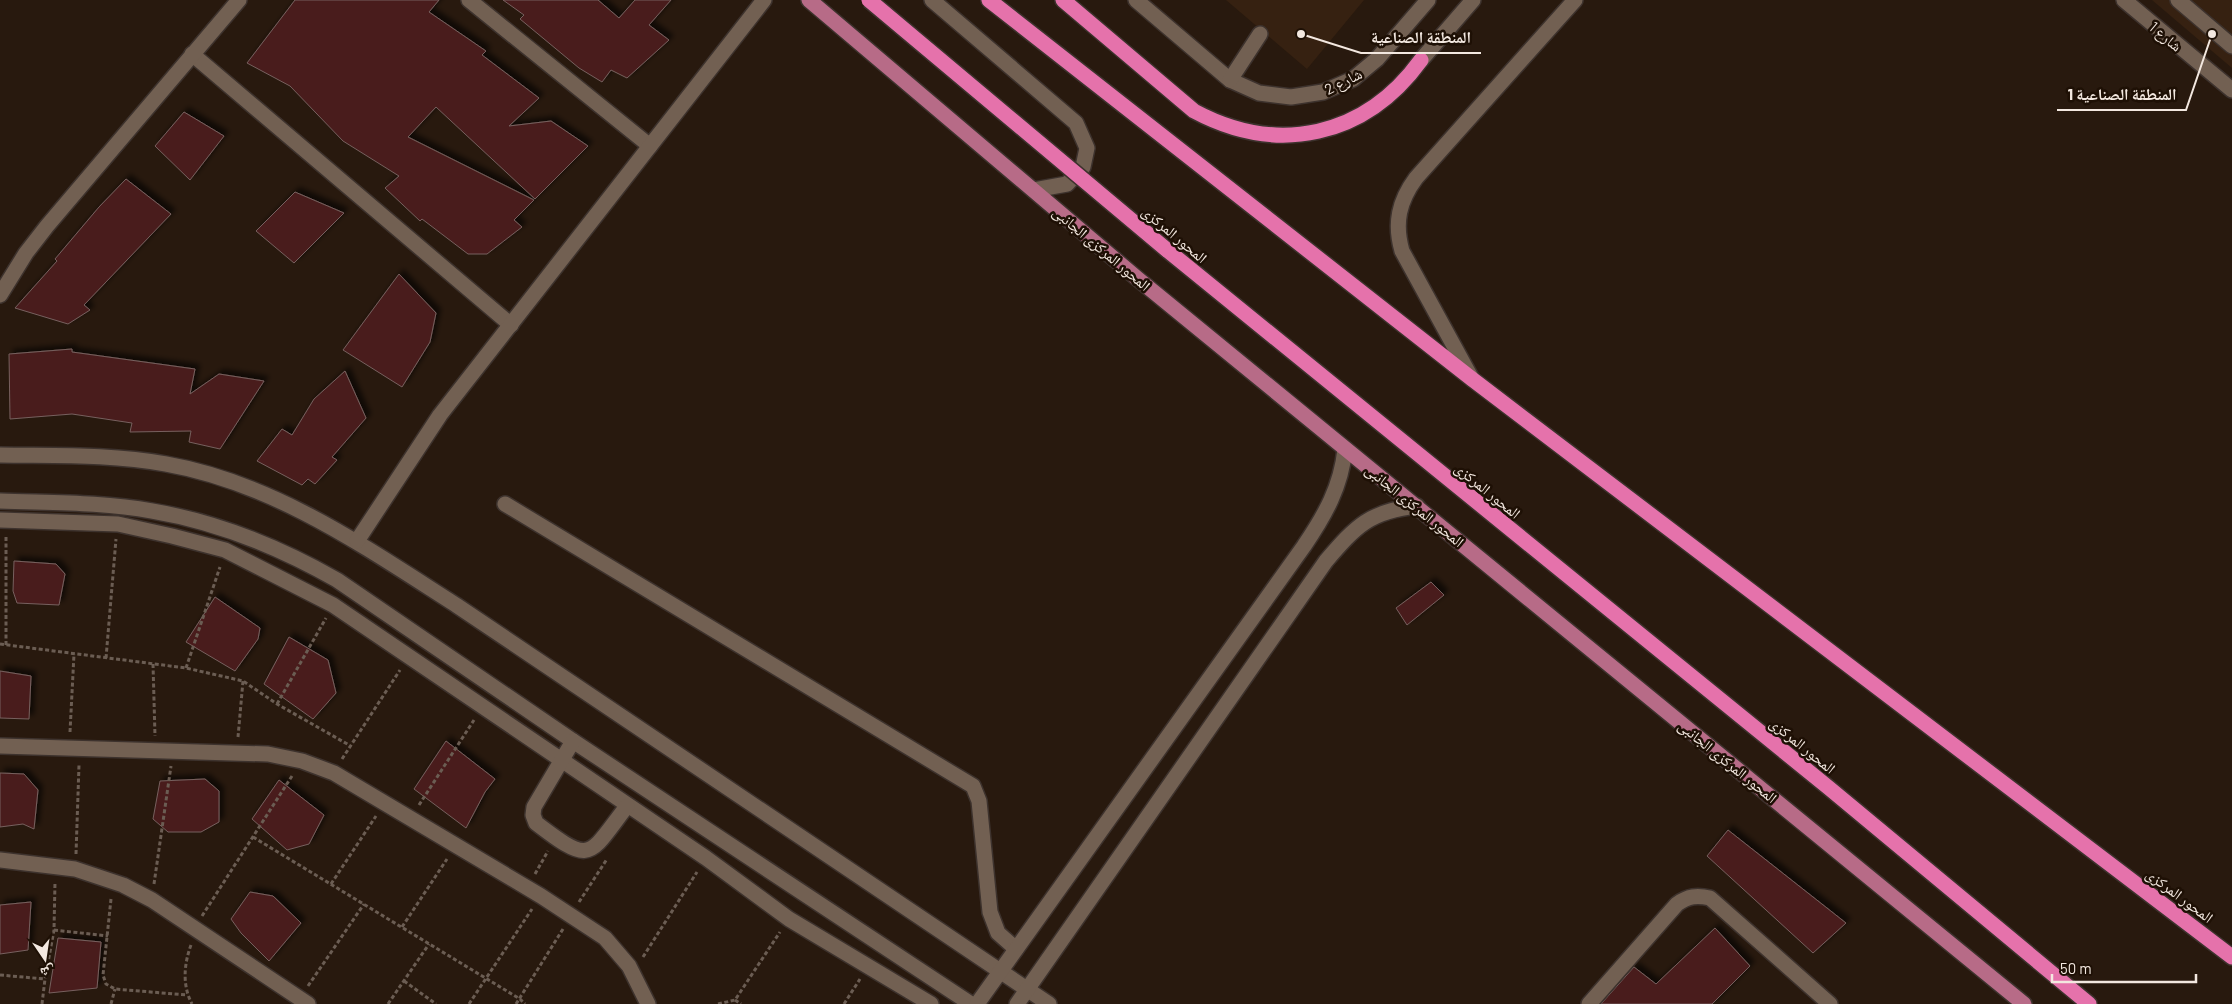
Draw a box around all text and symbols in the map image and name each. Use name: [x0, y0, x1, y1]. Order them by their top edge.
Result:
street label: شارع 1: [2145, 17, 2186, 56]
callout: المنطقة الصناعية: [1361, 22, 1481, 53]
text: المنطقة الصناعية: [1371, 27, 1471, 46]
street label: شارع 2: [1321, 64, 1366, 100]
callout: المنطقة الصناعية 1: [2057, 79, 2186, 110]
text: المنطقة الصناعية 1: [2067, 84, 2177, 103]
street label: المحور المركزى الجانبى: [1048, 202, 1154, 296]
street label: المحور المركزى: [1138, 202, 1211, 268]
street label: المحور المركزى: [1450, 458, 1524, 524]
street label: المحور المركزى الجانبى: [1361, 460, 1468, 552]
street label: المحور المركزى: [1765, 713, 1839, 779]
street label: المحور المركزى الجانبى: [1674, 716, 1781, 808]
street label: المحور المركزى: [2142, 864, 2217, 928]
north arrow: [20, 934, 70, 984]
scale bar: [2052, 952, 2196, 984]
text: 50 m: [2060, 959, 2092, 977]
text: ش: [39, 961, 57, 982]

